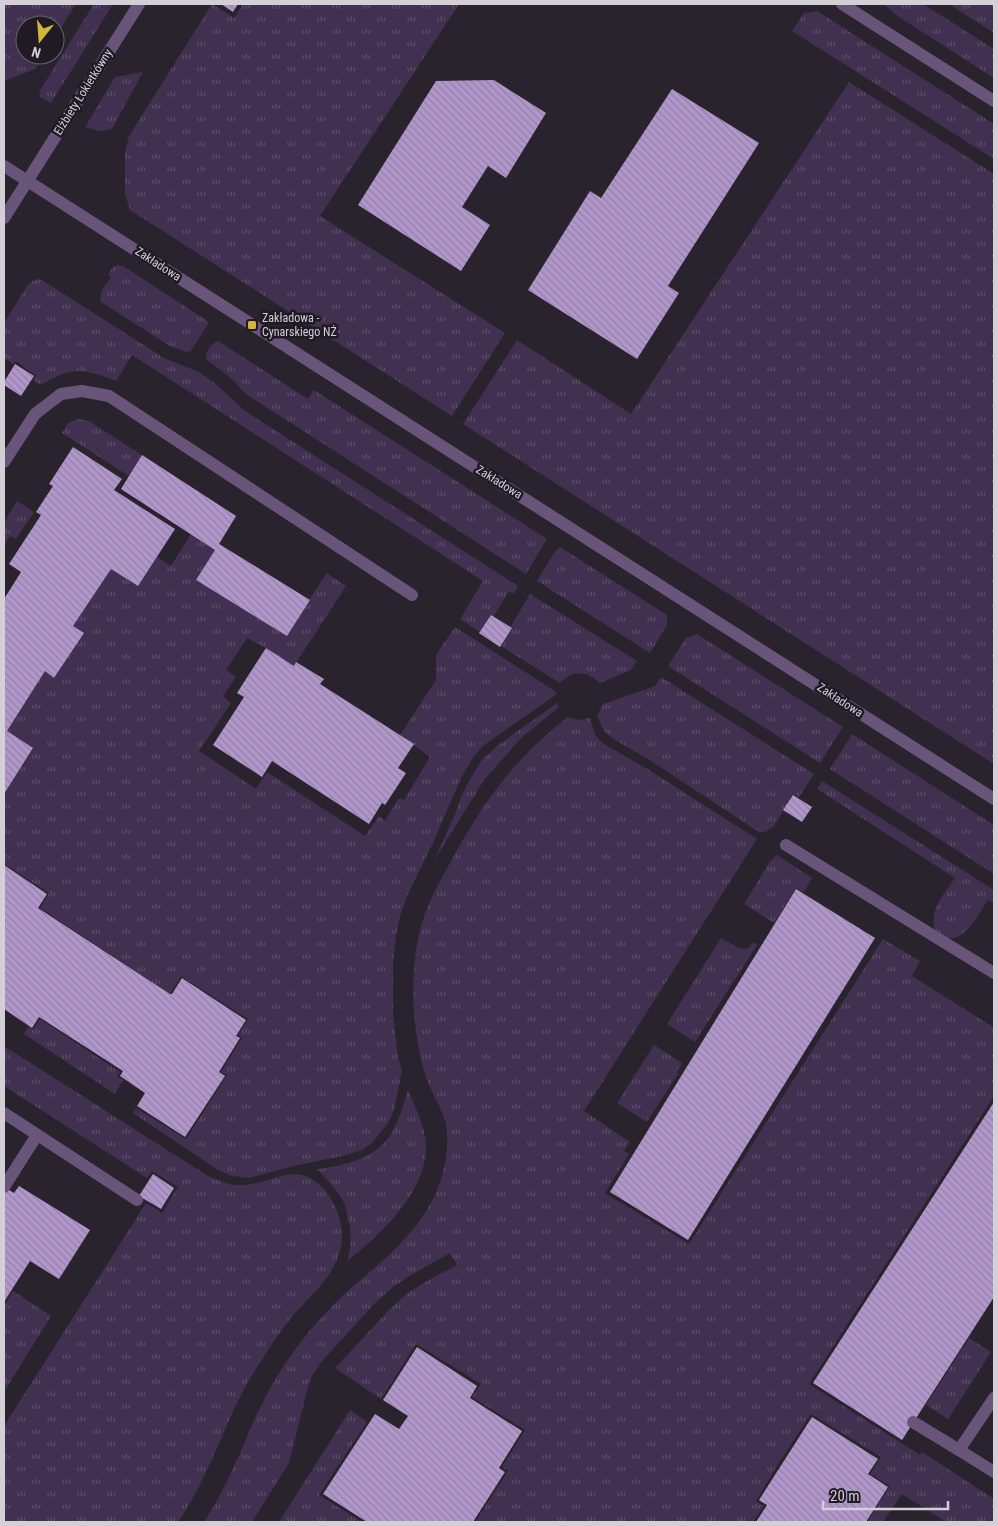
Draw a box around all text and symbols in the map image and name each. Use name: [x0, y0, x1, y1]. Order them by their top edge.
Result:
north arrow: [15, 15, 65, 65]
text: N: [30, 44, 43, 61]
street label: Elżbiety Łokietkówny: [51, 46, 115, 138]
street label: Zakładowa: [133, 244, 184, 284]
place label: Zakładowa - Cynarskiego NŻ: [262, 311, 337, 339]
marker: Zakładowa - Cynarskiego NŻ: [246, 319, 258, 331]
street label: Zakładowa: [473, 462, 525, 502]
street label: Zakładowa: [815, 680, 866, 720]
scale bar: [823, 1478, 948, 1510]
text: 20 m: [830, 1487, 860, 1505]

